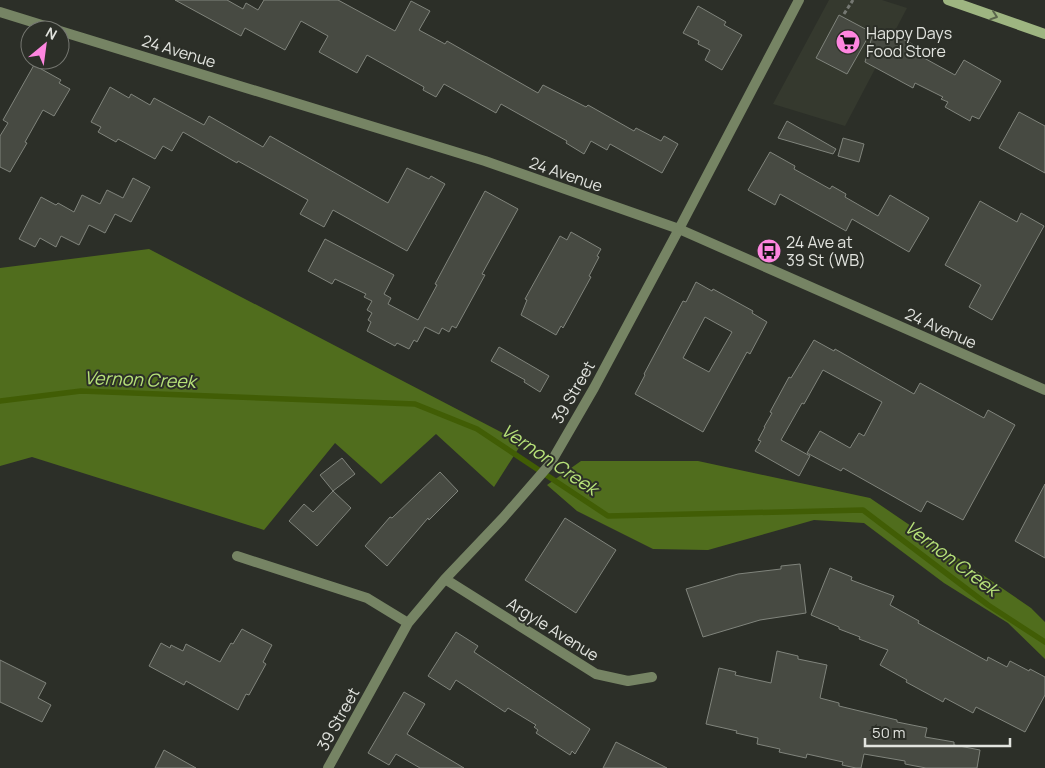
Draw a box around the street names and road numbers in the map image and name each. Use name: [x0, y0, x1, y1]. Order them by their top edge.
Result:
street label: 24 Avenue: [139, 29, 219, 73]
street label: 24 Avenue: [526, 151, 606, 197]
street label: 24 Avenue: [902, 302, 980, 354]
street label: 39 Street: [546, 357, 600, 427]
street label: Argyle Avenue: [503, 592, 603, 666]
street label: 39 Street: [312, 684, 364, 754]

